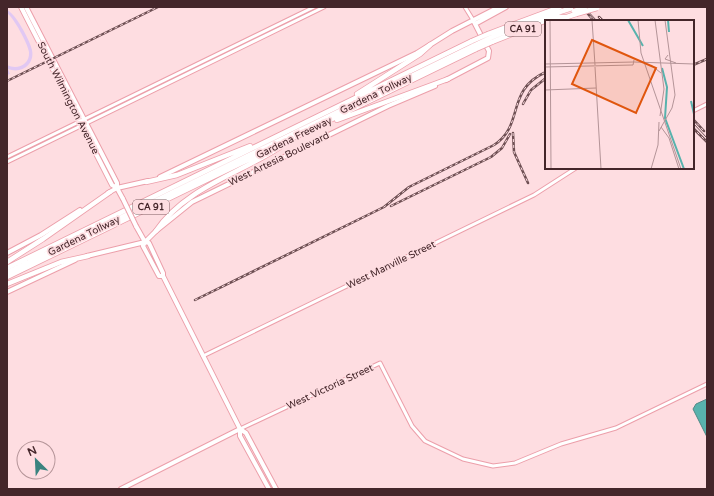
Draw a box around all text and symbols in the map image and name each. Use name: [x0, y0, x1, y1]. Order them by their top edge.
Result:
inset map: [545, 20, 694, 169]
road number: CA 91: [505, 22, 541, 36]
street label: South Wilmington Avenue: [34, 40, 102, 156]
street label: Gardena Tollway: [338, 71, 414, 117]
street label: Gardena Freeway: [254, 114, 334, 162]
street label: West Artesia Boulevard: [227, 129, 331, 189]
road number: CA 91: [133, 200, 169, 214]
street label: Gardena Tollway: [46, 213, 122, 259]
street label: West Manville Street: [345, 238, 438, 292]
street label: West Victoria Street: [285, 362, 375, 412]
north arrow: [16, 440, 56, 480]
text: N: [25, 444, 39, 459]

